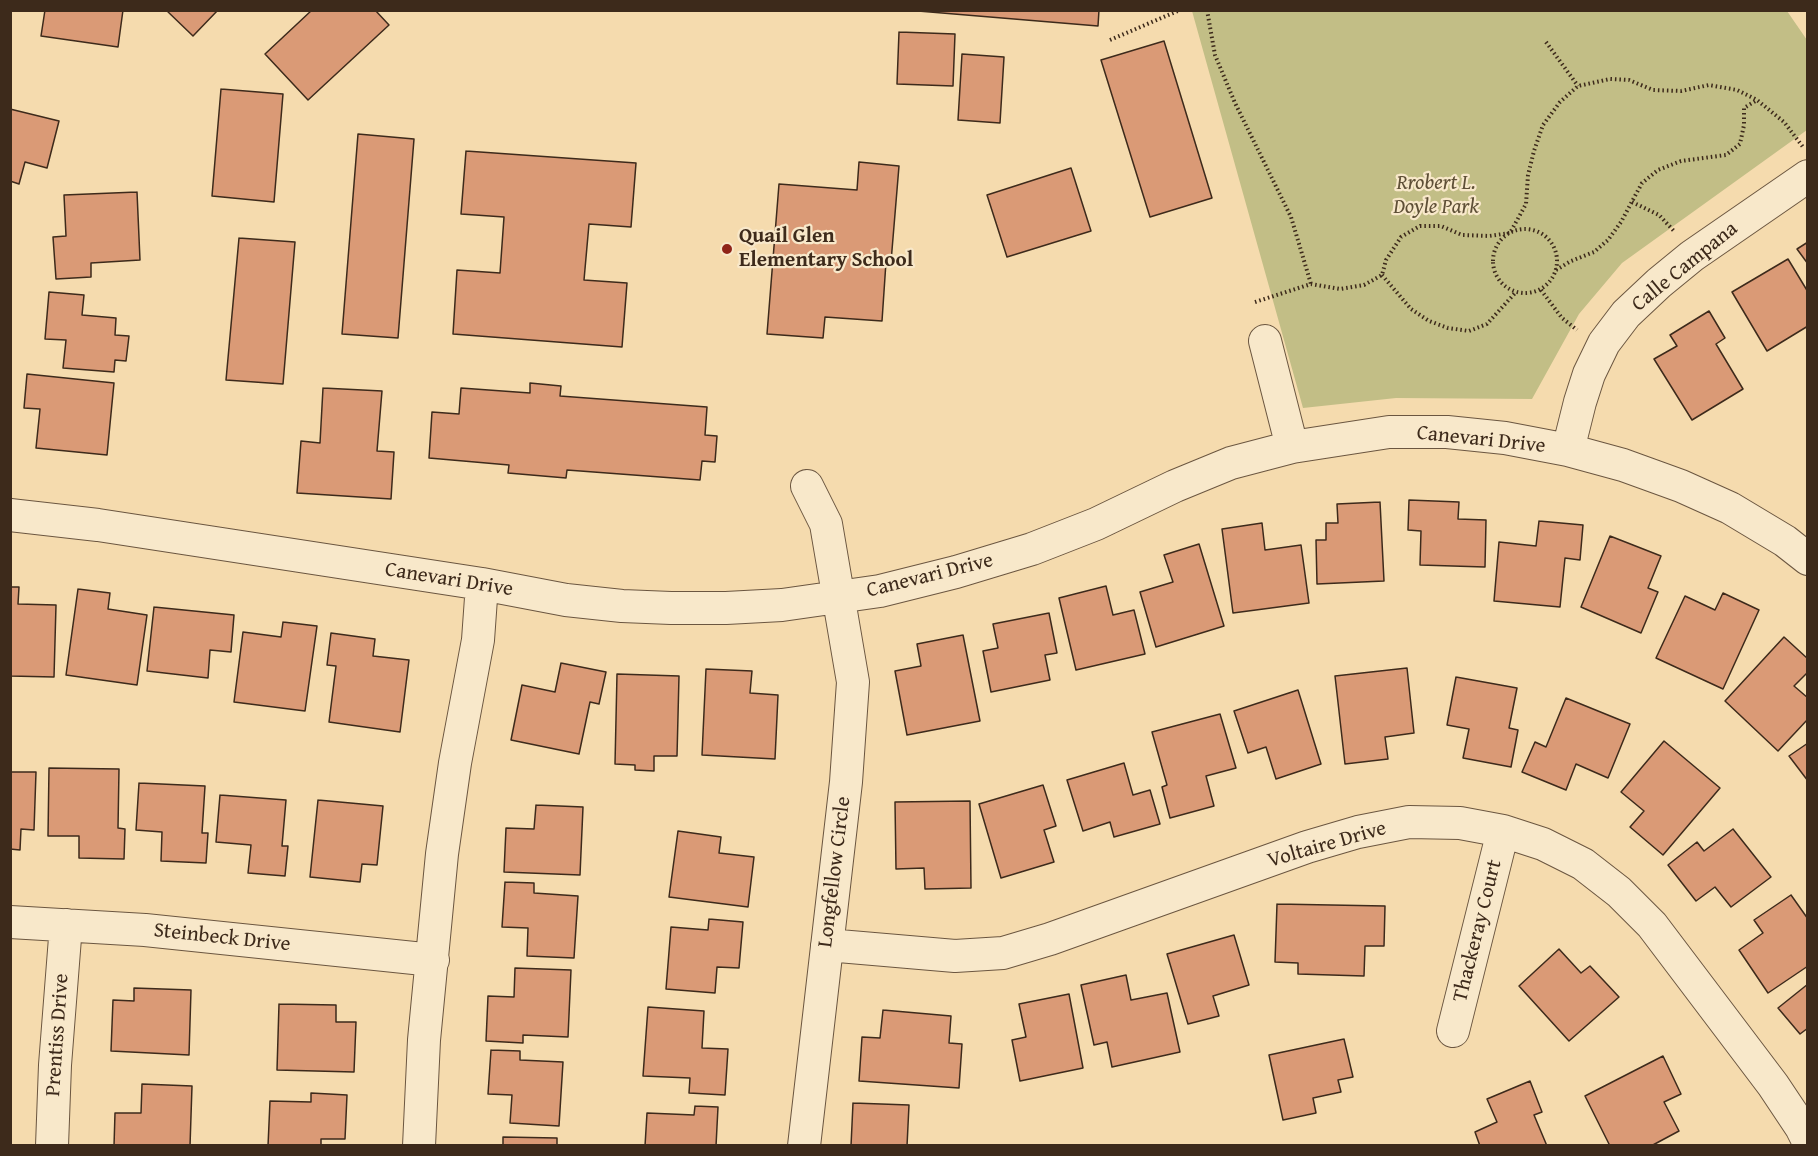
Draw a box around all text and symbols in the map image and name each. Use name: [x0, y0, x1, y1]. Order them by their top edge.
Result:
park label: Rrobert L. Doyle Park: [1393, 171, 1479, 221]
street label: Calle Campana: [1627, 217, 1743, 317]
place label: Quail Glen Elementary School: [739, 224, 913, 274]
marker: Quail Glen Elementary School: [720, 242, 734, 256]
street label: Canevari Drive: [1415, 421, 1547, 459]
street label: Canevari Drive: [864, 548, 996, 604]
street label: Canevari Drive: [383, 557, 515, 603]
street label: Longfellow Circle: [813, 795, 857, 949]
street label: Voltaire Drive: [1265, 816, 1389, 874]
street label: Thackeray Court: [1448, 857, 1508, 1005]
street label: Steinbeck Drive: [152, 918, 292, 958]
street label: Prentiss Drive: [41, 973, 75, 1097]

